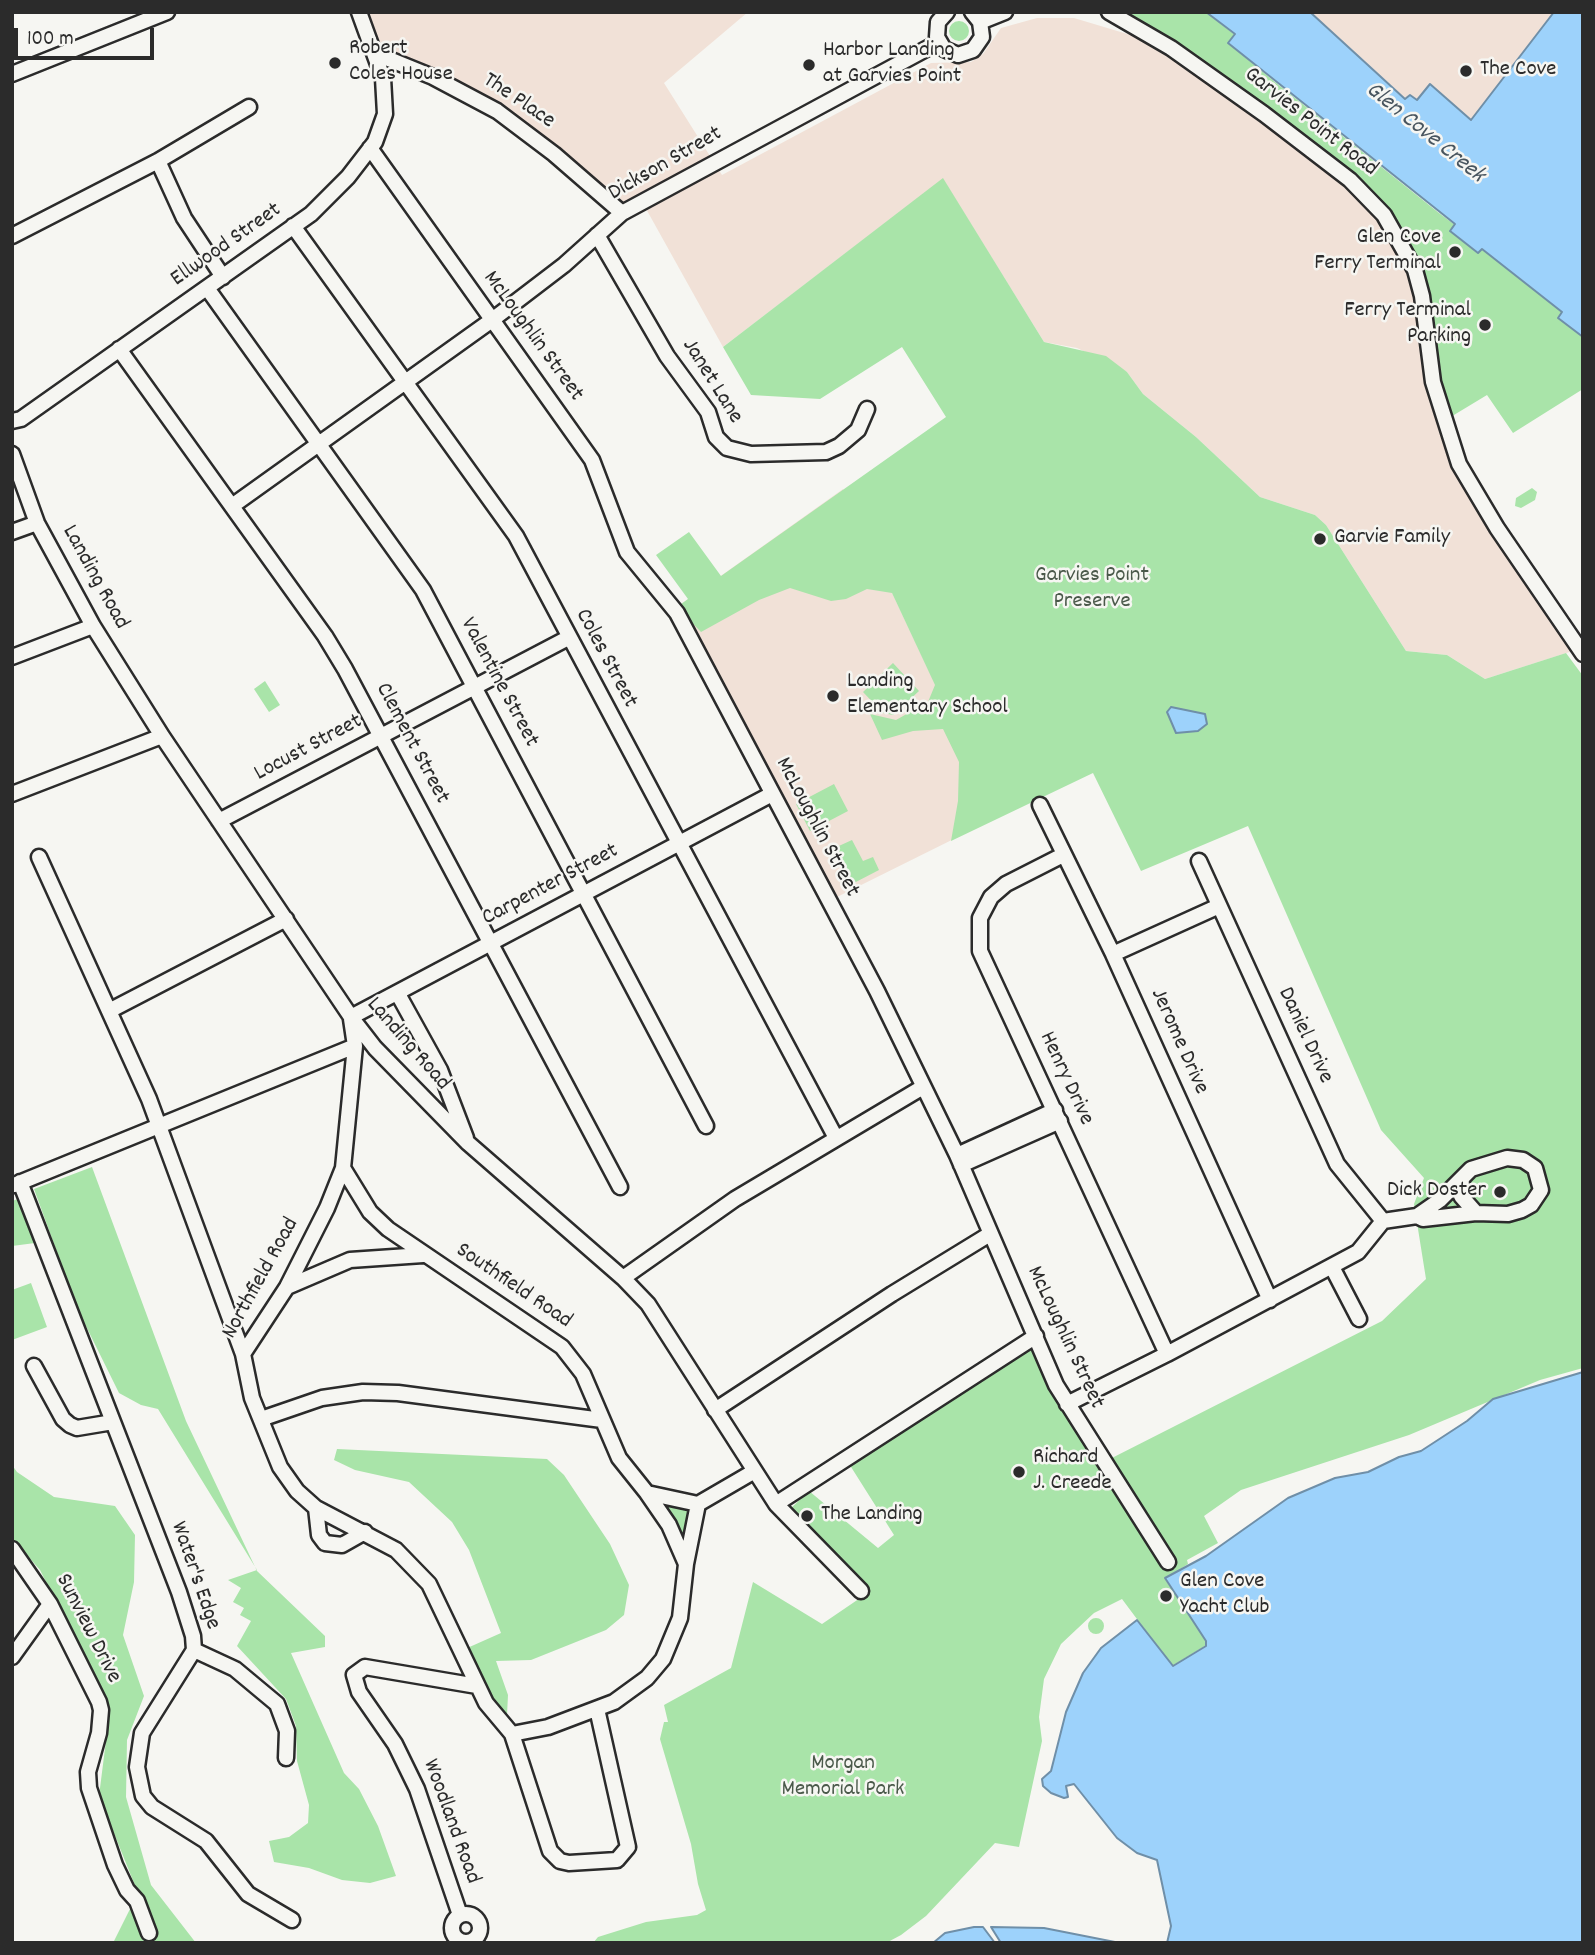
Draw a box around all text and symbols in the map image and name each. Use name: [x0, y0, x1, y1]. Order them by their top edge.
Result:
scale bar: [18, 14, 158, 58]
text: 100 m: [27, 25, 74, 55]
place label: Robert Coles House: [349, 36, 453, 90]
place label: Harbor Landing at Garvies Point: [823, 38, 961, 92]
marker: Robert Coles House: [327, 55, 343, 71]
marker: Harbor Landing at Garvies Point: [801, 57, 817, 73]
place label: The Cove: [1480, 57, 1556, 85]
street label: Garvies Point Road: [1238, 62, 1382, 184]
marker: The Cove: [1458, 63, 1474, 79]
street label: The Place: [477, 68, 559, 136]
water label: Glen Cove Creek: [1358, 77, 1490, 191]
street label: Dickson Street: [604, 121, 728, 209]
street label: Ellwood Street: [166, 198, 288, 294]
place label: Glen Cove Ferry Terminal: [1314, 225, 1441, 279]
marker: Glen Cove Ferry Terminal: [1447, 244, 1463, 260]
street label: McLoughlin Street: [475, 266, 589, 408]
place label: Ferry Terminal Parking: [1344, 298, 1471, 352]
marker: Ferry Terminal Parking: [1477, 317, 1493, 333]
street label: Janet Lane: [674, 335, 748, 429]
street label: Landing Road: [54, 521, 134, 635]
place label: Garvie Family: [1334, 525, 1450, 553]
marker: Garvie Family: [1312, 531, 1328, 547]
park label: Garvies Point Preserve: [1035, 563, 1149, 617]
street label: Coles Street: [567, 605, 643, 713]
street label: Valentine Street: [452, 614, 544, 752]
place label: Landing Elementary School: [847, 669, 1008, 723]
street label: Clement Street: [368, 679, 454, 809]
marker: Landing Elementary School: [825, 688, 841, 704]
street label: Locust Street: [250, 709, 368, 789]
street label: McLoughlin Street: [768, 753, 864, 903]
street label: Carpenter Street: [478, 839, 624, 933]
street label: Daniel Drive: [1270, 984, 1338, 1088]
street label: Jerome Drive: [1142, 985, 1214, 1099]
street label: Landing Road: [359, 993, 455, 1097]
street label: Henry Drive: [1031, 1028, 1099, 1130]
place label: Dick Doster: [1387, 1178, 1486, 1206]
marker: Dick Doster: [1492, 1184, 1508, 1200]
street label: Northfield Road: [217, 1214, 307, 1344]
street label: Southfield Road: [449, 1238, 577, 1336]
street label: McLoughlin Street: [1019, 1262, 1109, 1414]
place label: Richard J. Creede: [1033, 1445, 1111, 1499]
marker: Richard J. Creede: [1011, 1464, 1027, 1480]
place label: The Landing: [821, 1502, 923, 1530]
marker: The Landing: [799, 1508, 815, 1524]
street label: Water's Edge: [163, 1519, 225, 1633]
place label: Glen Cove Yacht Club: [1180, 1569, 1269, 1623]
street label: Sunview Drive: [48, 1570, 126, 1688]
marker: Glen Cove Yacht Club: [1158, 1588, 1174, 1604]
park label: Morgan Memorial Park: [781, 1751, 905, 1805]
street label: Woodland Road: [415, 1756, 485, 1888]

